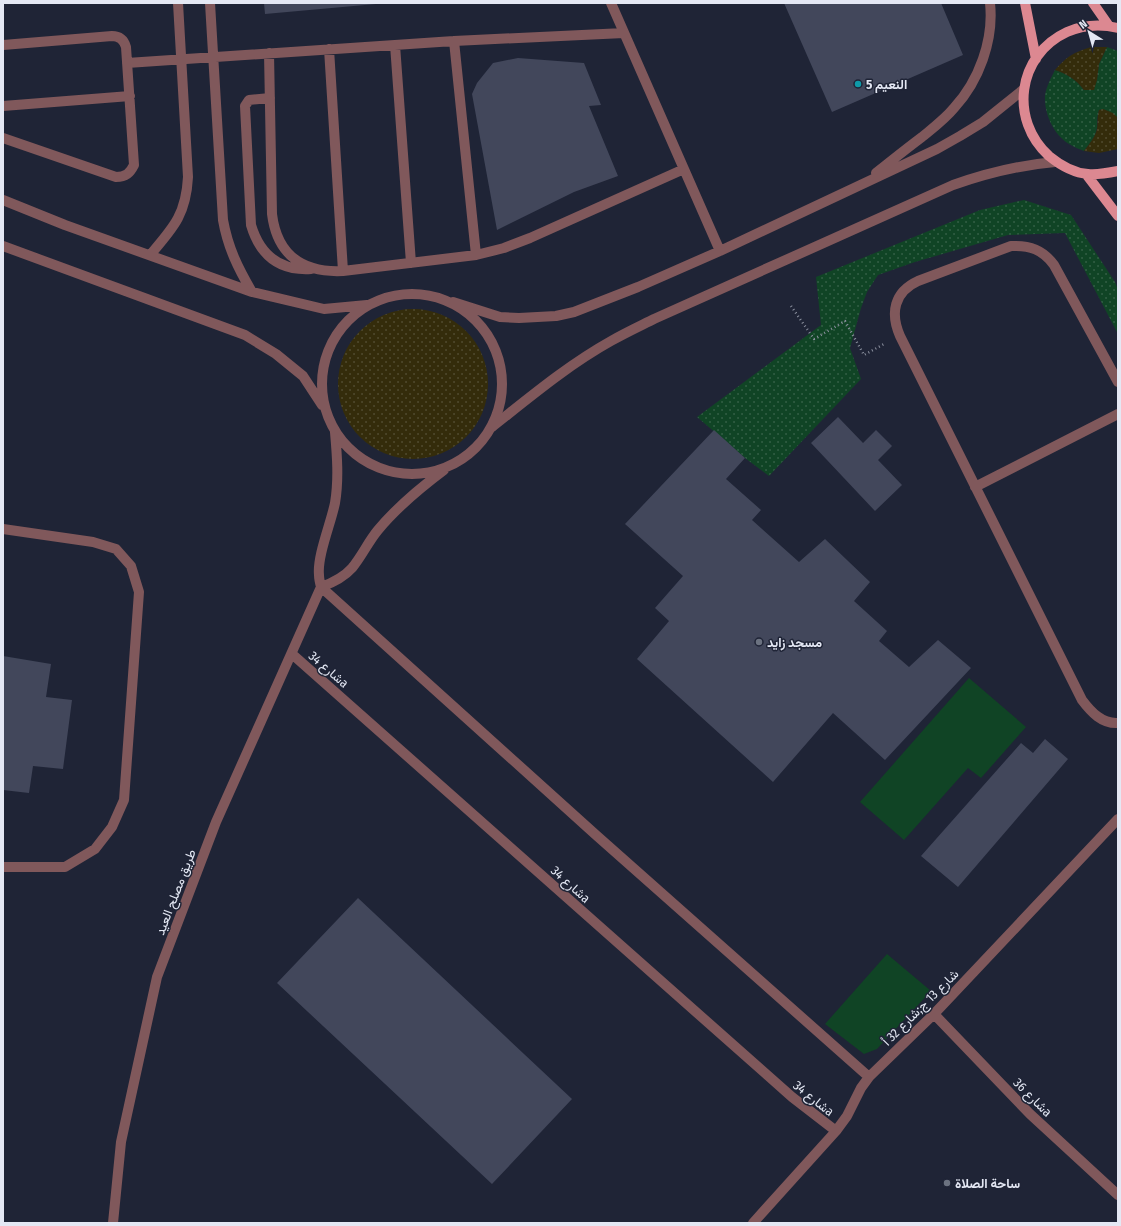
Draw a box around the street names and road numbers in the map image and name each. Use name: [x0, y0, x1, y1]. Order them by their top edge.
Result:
street label: شارع 34a: [304, 648, 352, 692]
street label: طريق مصلح العيد: [152, 847, 201, 938]
street label: شارع 34a: [547, 863, 593, 907]
street label: شارع 13 ج;شارع 32 أ: [879, 966, 963, 1050]
street label: شارع 36a: [1009, 1075, 1055, 1121]
street label: شارع 34a: [789, 1078, 837, 1121]

